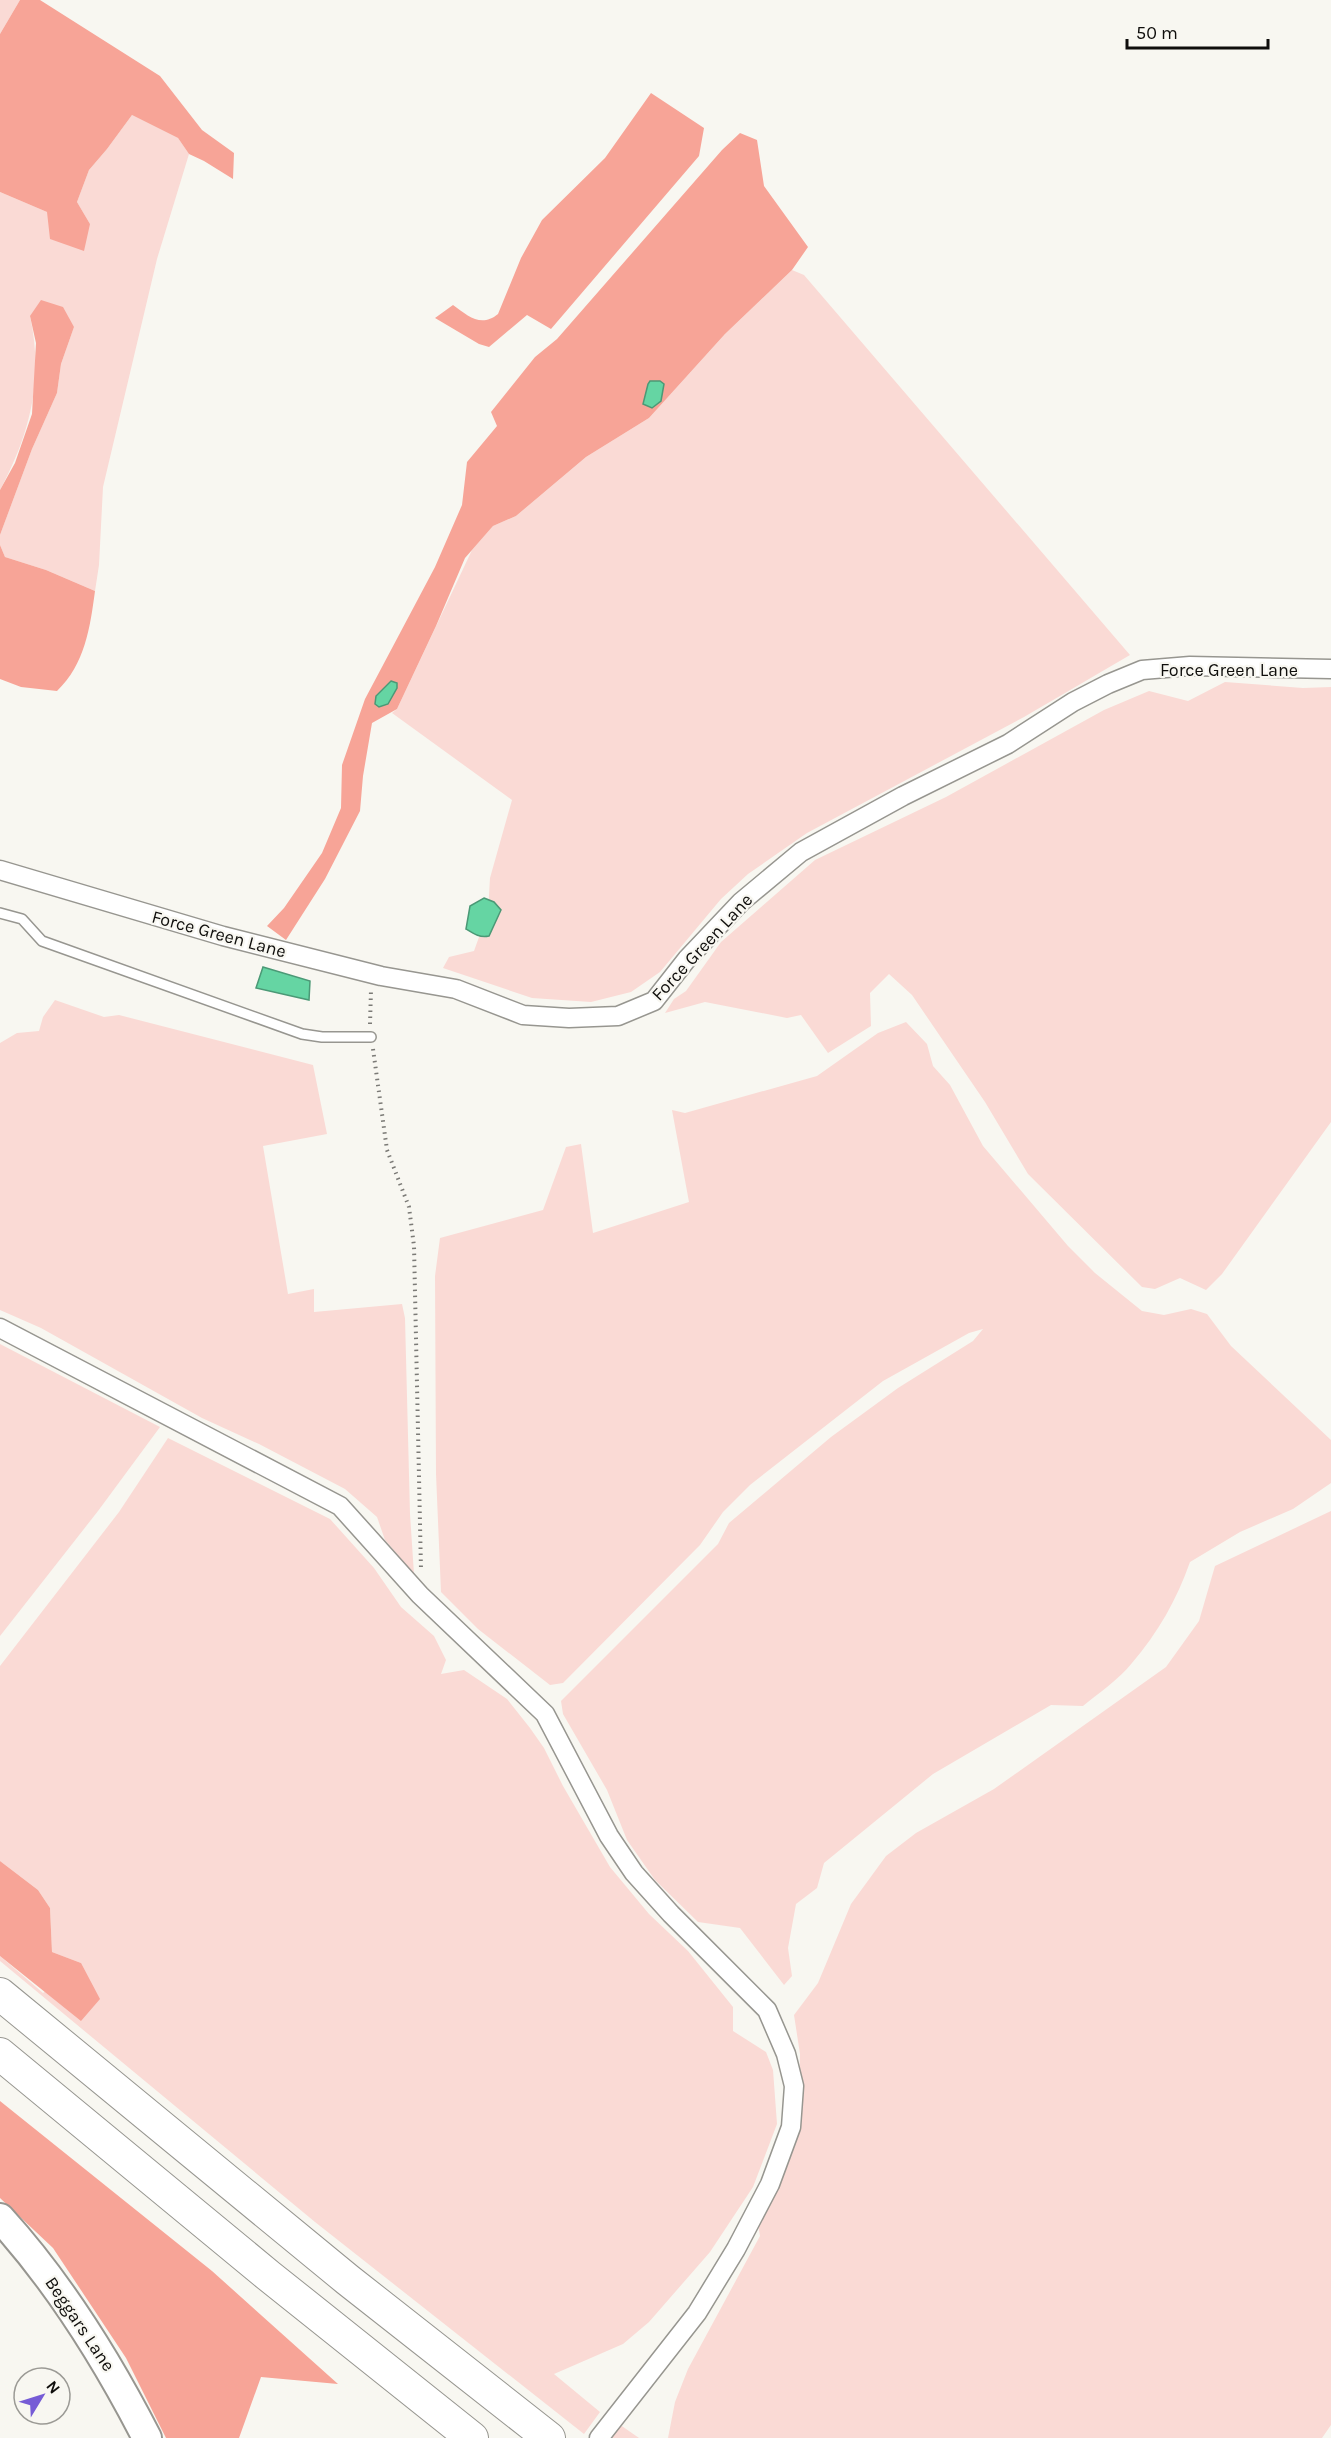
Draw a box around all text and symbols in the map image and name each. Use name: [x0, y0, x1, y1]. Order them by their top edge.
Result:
scale bar: [1127, 12, 1268, 50]
text: 50 m: [1136, 22, 1178, 44]
street label: Force Green Lane: [1160, 659, 1298, 681]
street label: Force Green Lane: [647, 889, 757, 1005]
street label: Force Green Lane: [149, 905, 289, 963]
street label: Beggars Lane: [40, 2273, 120, 2375]
north arrow: [12, 2366, 72, 2426]
text: N: [42, 2377, 64, 2397]

